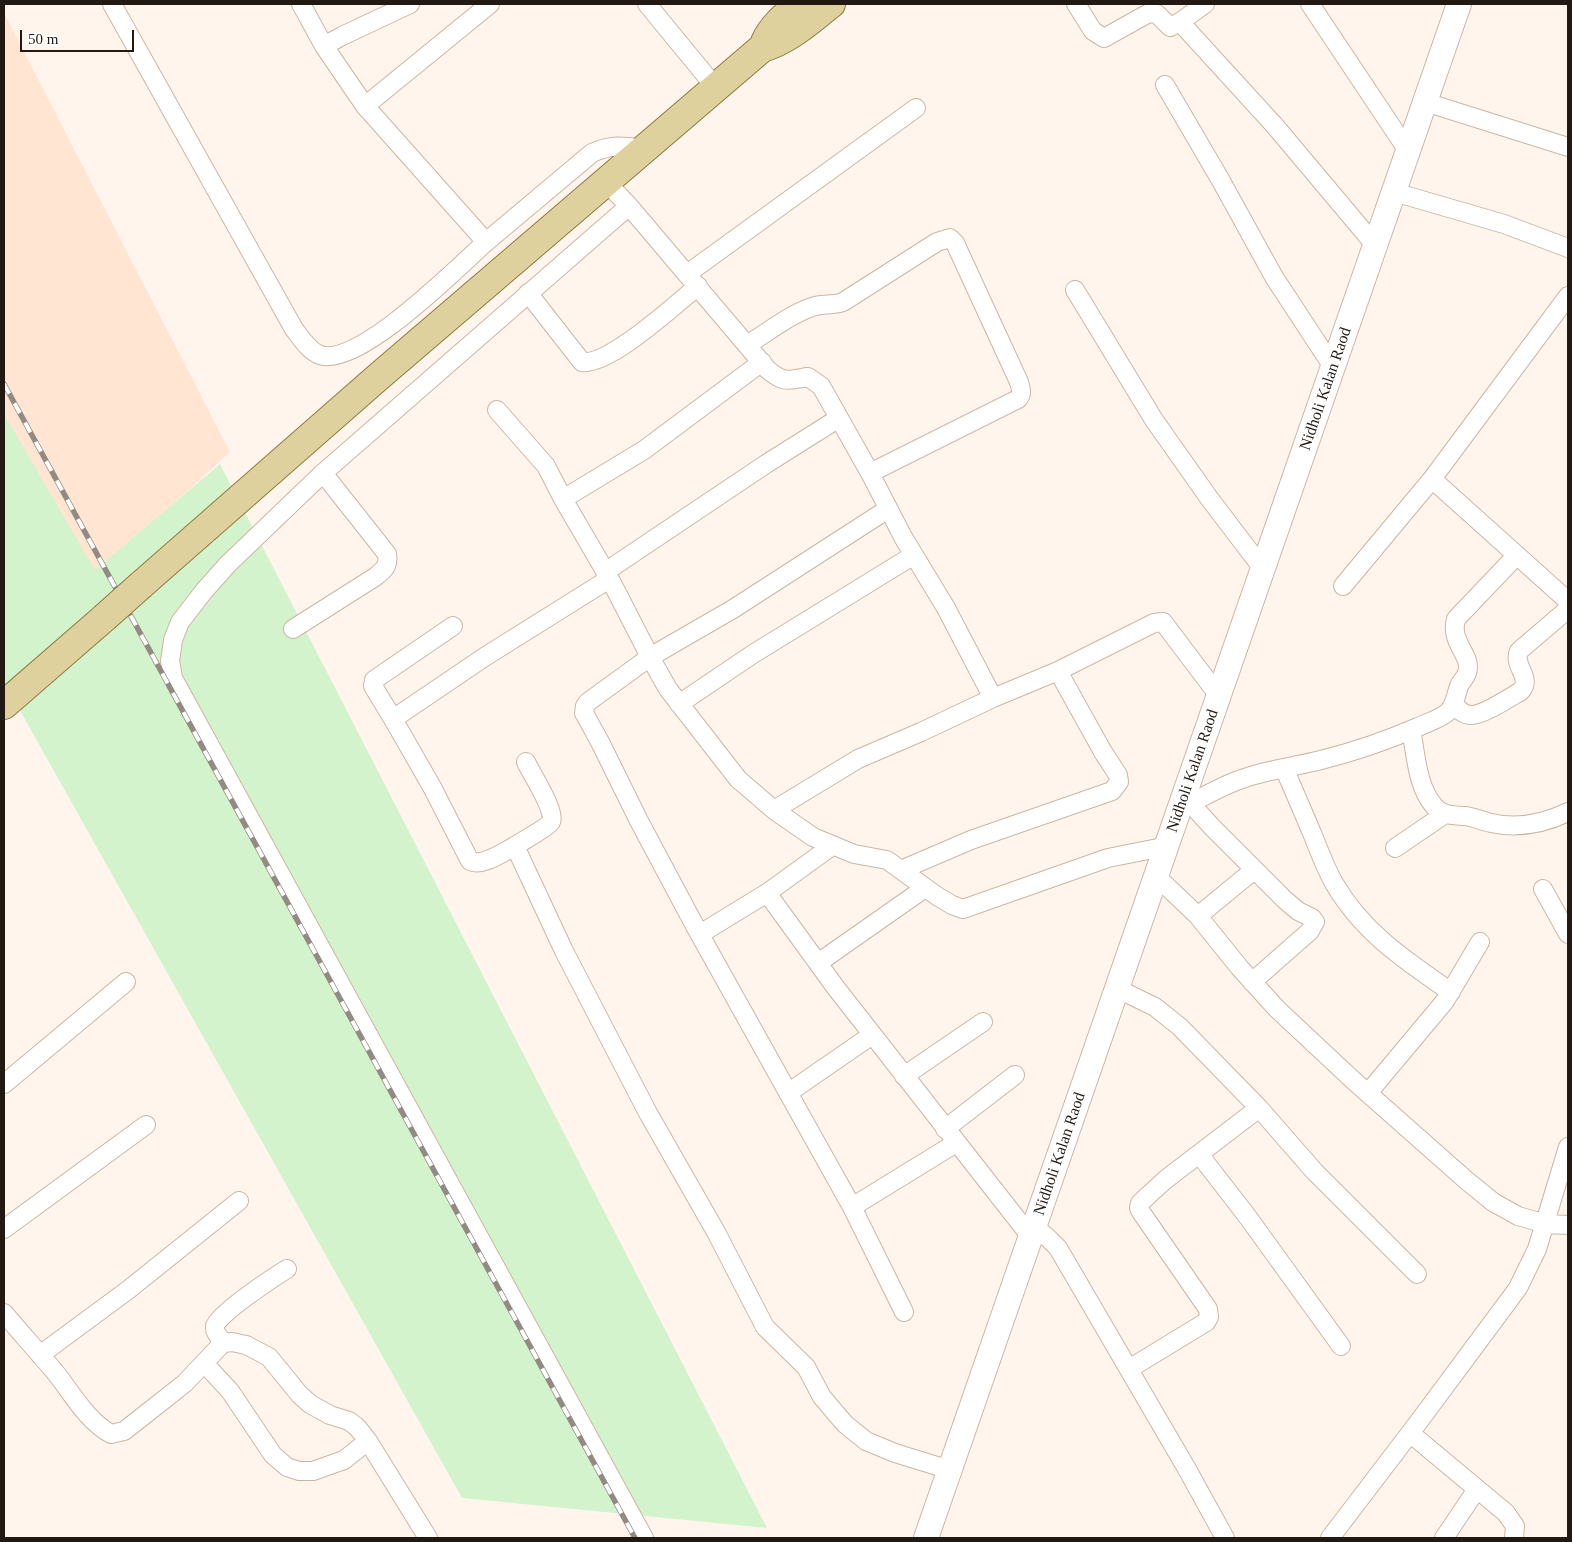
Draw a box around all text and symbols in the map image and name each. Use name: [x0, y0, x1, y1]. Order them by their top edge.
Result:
scale bar: [22, 20, 136, 52]
text: 50 m: [28, 31, 58, 47]
street label: Nidholi Kalan Raod: [1296, 325, 1356, 453]
street label: Nidholi Kalan Raod: [1163, 707, 1223, 835]
street label: Nidholi Kalan Raod: [1030, 1090, 1090, 1218]

